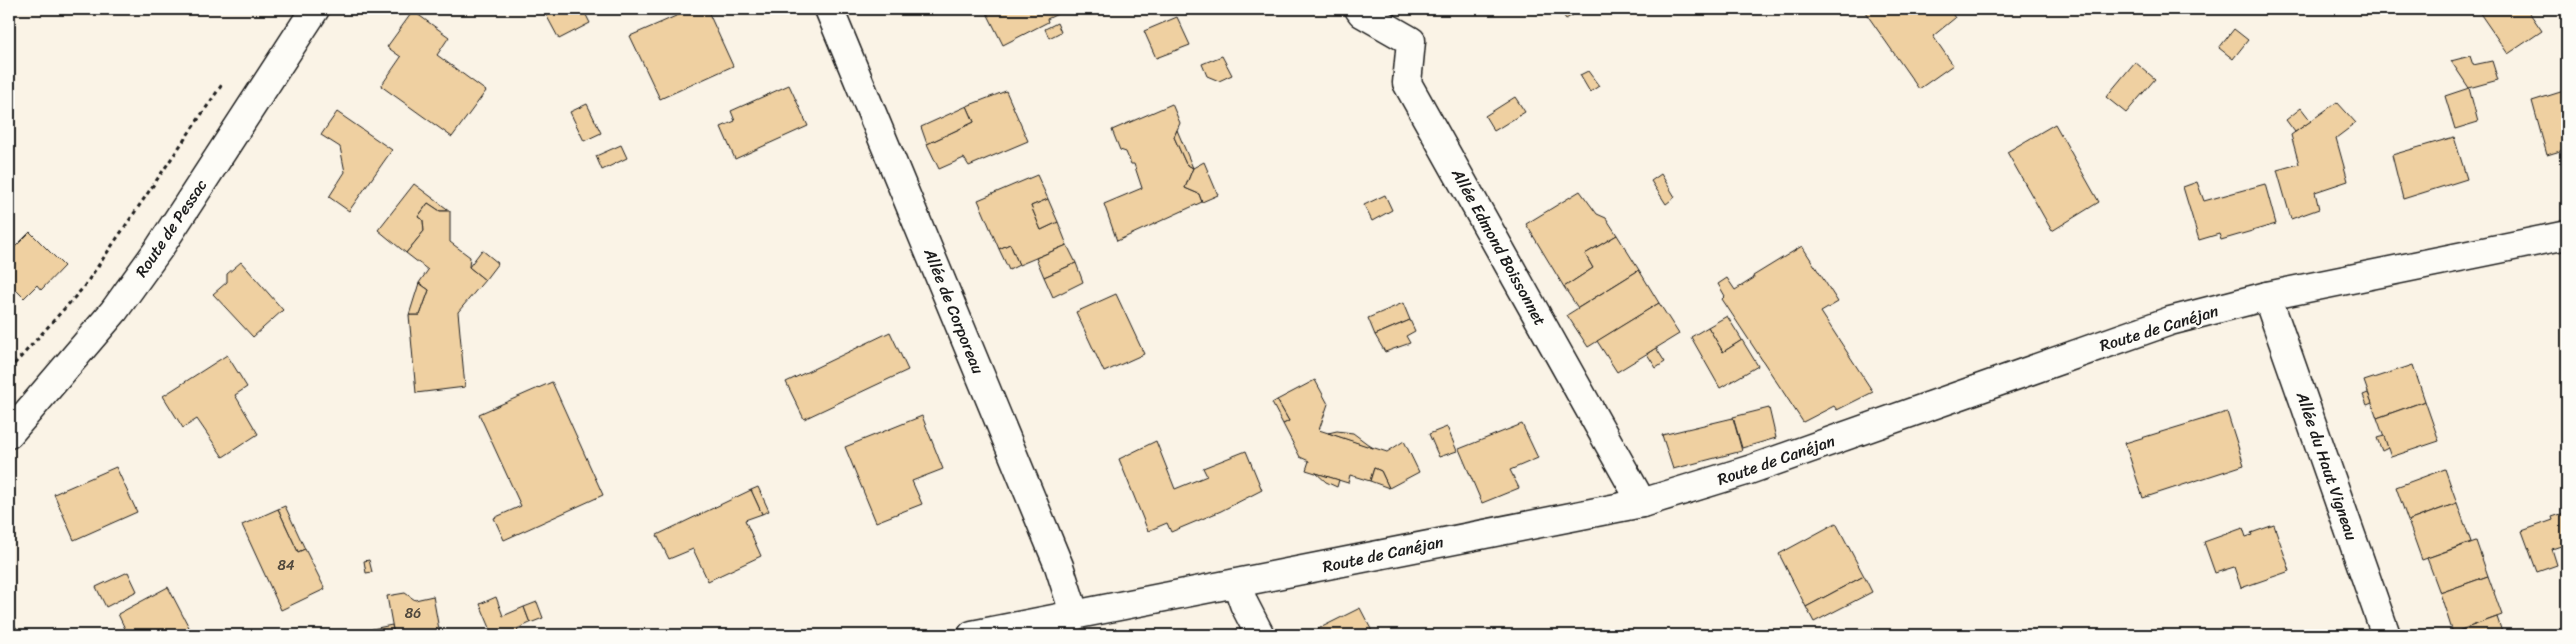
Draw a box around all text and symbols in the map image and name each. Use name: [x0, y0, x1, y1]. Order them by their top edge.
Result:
street label: Allée Edmond Boissonnet: [1443, 162, 1554, 331]
street label: Route de Pessac: [127, 173, 215, 283]
street label: Allée de Corporeau: [915, 243, 993, 379]
street label: Route de Canéjan: [2096, 296, 2222, 360]
street label: Allée du Haut Vigneau: [2288, 387, 2366, 545]
street label: Route de Canéjan: [1713, 426, 1839, 494]
street label: Route de Canéjan: [1320, 527, 1446, 581]
house number: 84: [277, 553, 295, 578]
house number: 86: [405, 601, 421, 626]

